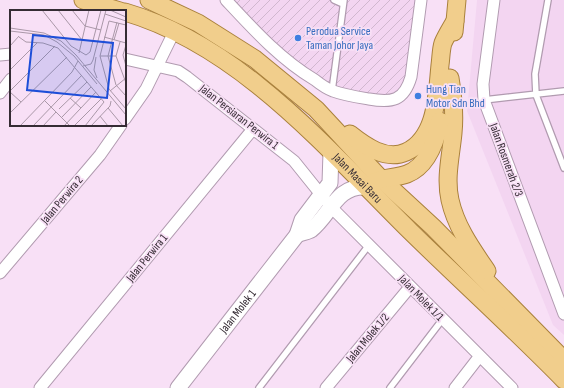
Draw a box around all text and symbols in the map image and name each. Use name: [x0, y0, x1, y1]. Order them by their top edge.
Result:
inset map: [10, 10, 126, 126]
place label: Perodua Service Taman Johor Jaya: [306, 24, 373, 53]
marker: Perodua Service Taman Johor Jaya: [293, 33, 303, 43]
street label: Jalan Persiaran Perwira 1: [196, 81, 282, 153]
place label: Hung Tian Motor Sdn Bhd: [426, 82, 485, 111]
marker: Hung Tian Motor Sdn Bhd: [413, 91, 423, 101]
street label: Jalan Rosmerah 2/3: [485, 120, 526, 199]
street label: Jalan Masai Baru: [329, 149, 386, 206]
street label: Jalan Perwira 2: [37, 173, 86, 228]
street label: Jalan Perwira 1: [122, 230, 171, 286]
street label: Jalan Molek 1/1: [395, 271, 447, 325]
street label: Jalan Molek 1: [215, 286, 260, 337]
street label: Jalan Molek 1/2: [342, 310, 393, 366]

